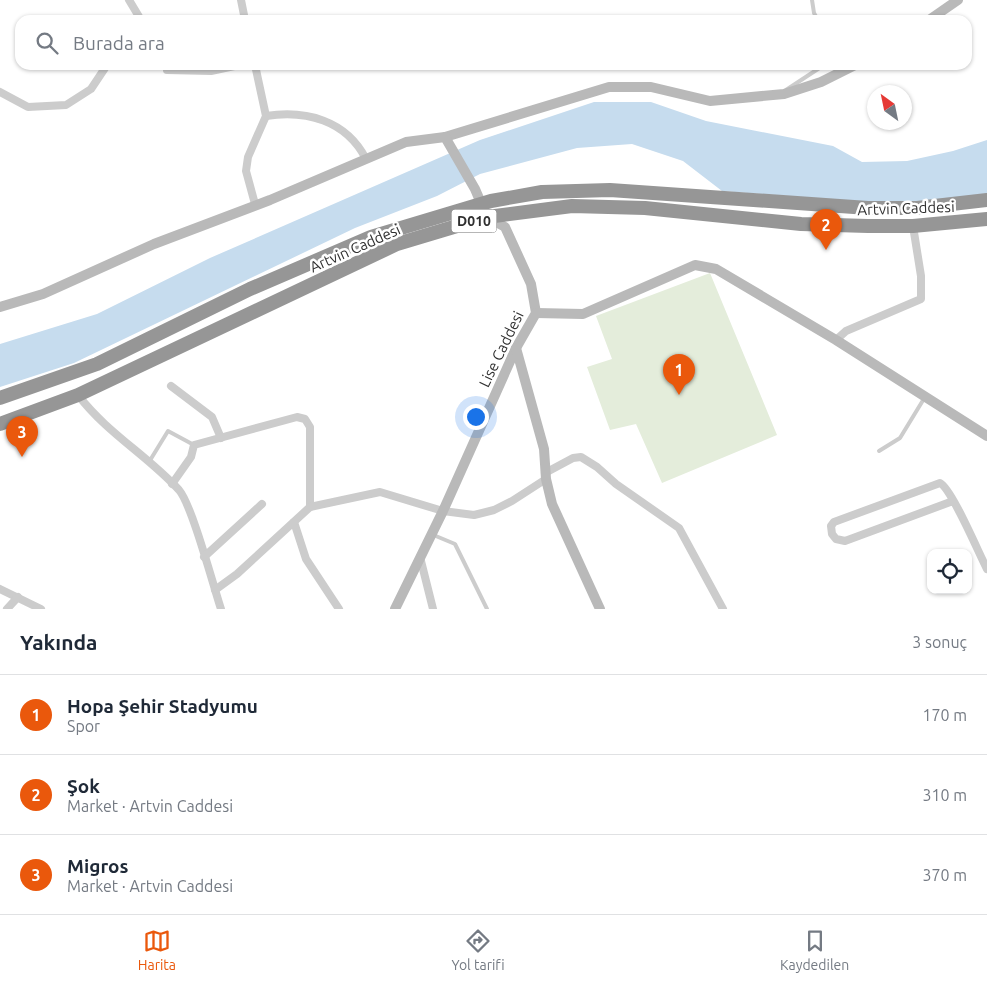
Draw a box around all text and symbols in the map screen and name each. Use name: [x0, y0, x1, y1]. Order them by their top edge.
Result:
search box: [15, 15, 972, 70]
icon: search: [33, 29, 61, 57]
text: Burada ara: [73, 32, 165, 54]
north arrow: [867, 85, 912, 130]
street label: Artvin Caddesi: [857, 198, 955, 218]
pin: 2: [810, 209, 842, 250]
road number: D010: [452, 210, 496, 232]
street label: Artvin Caddesi: [307, 220, 403, 276]
street label: Lise Caddesi: [475, 308, 527, 390]
pin: 1: [663, 354, 695, 395]
your location: [463, 404, 489, 430]
pin: 3: [6, 416, 38, 457]
map controls: [927, 549, 972, 594]
button: locate: [927, 549, 972, 594]
text: Yakında: [20, 630, 97, 654]
text: 3 sonuç: [912, 633, 967, 651]
text: Hopa Şehir Stadyumu: [67, 695, 258, 717]
text: 1: [31, 706, 41, 724]
text: 170 m: [922, 706, 967, 724]
text: Spor: [67, 717, 100, 735]
text: Şok: [67, 775, 100, 797]
text: 2: [31, 786, 41, 804]
text: 310 m: [922, 786, 967, 804]
text: Market · Artvin Caddesi: [67, 797, 233, 815]
text: Migros: [67, 855, 128, 877]
text: 3: [31, 866, 41, 884]
text: 370 m: [922, 866, 967, 884]
text: Market · Artvin Caddesi: [67, 877, 233, 895]
tab: Harita: [138, 927, 176, 973]
tab: Yol tarifi: [451, 927, 505, 973]
tab: Kaydedilen: [780, 927, 849, 973]

